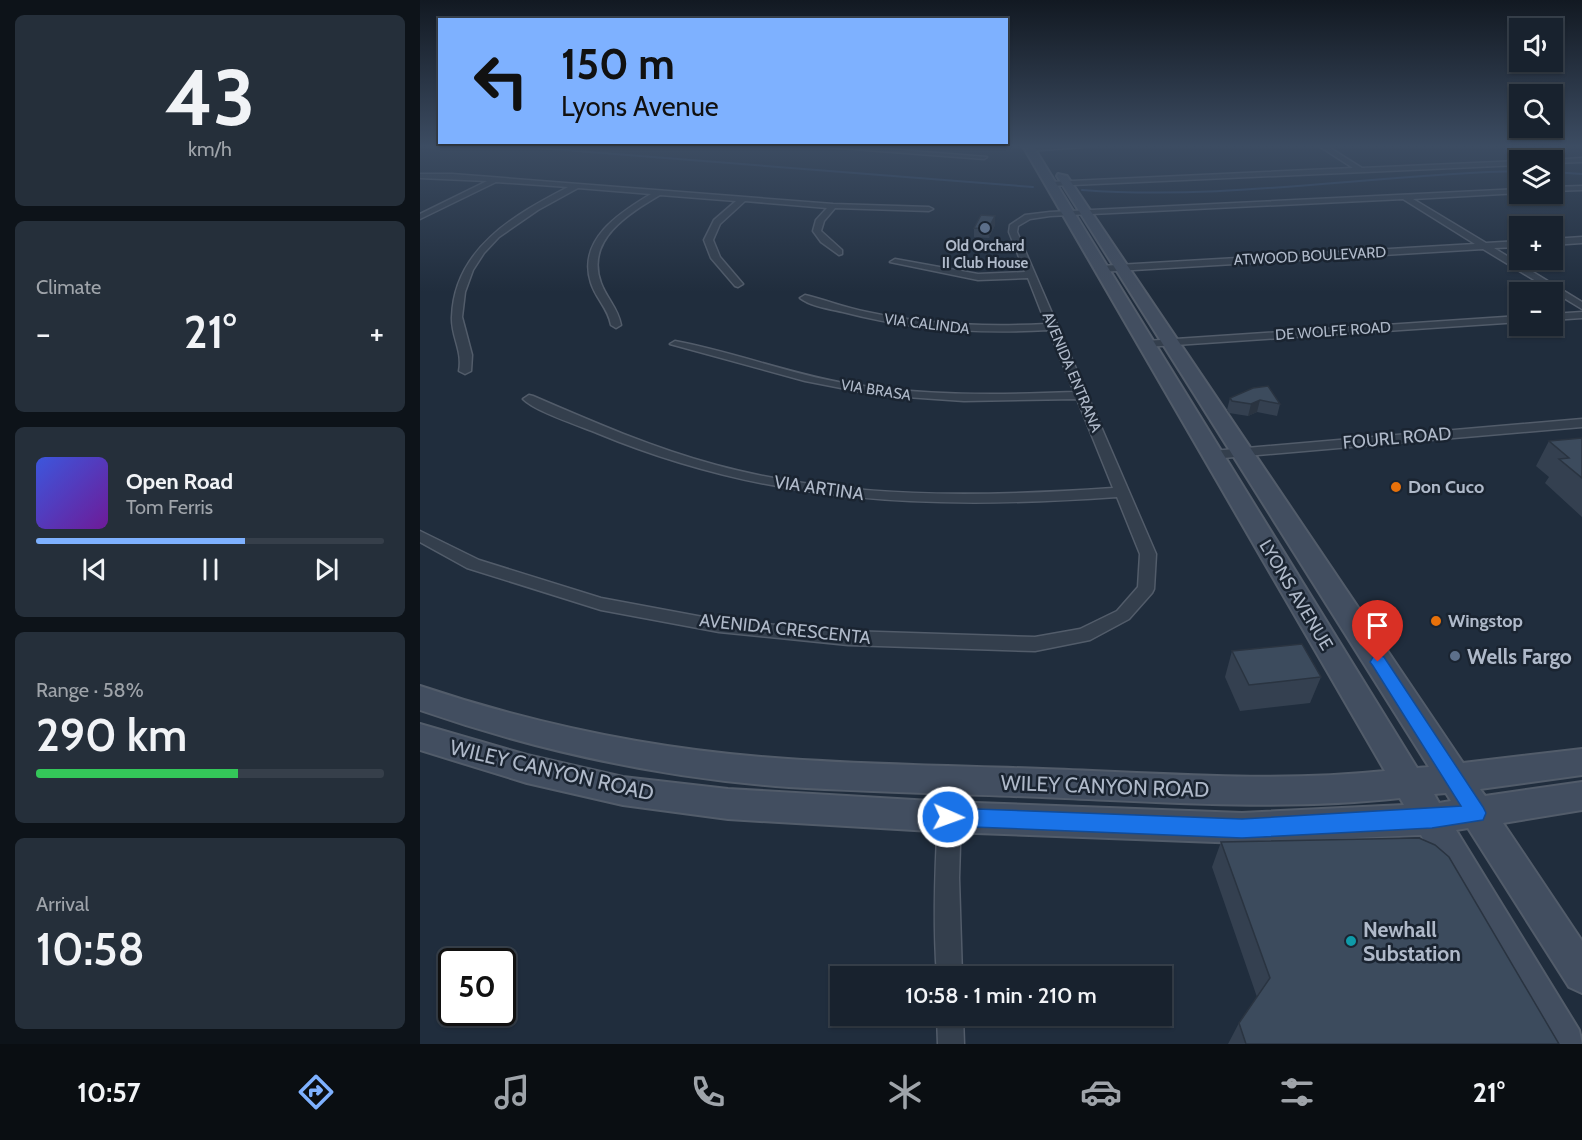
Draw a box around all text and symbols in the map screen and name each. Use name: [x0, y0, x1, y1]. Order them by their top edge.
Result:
map controls: [1509, 18, 1563, 336]
button: sound: [1509, 18, 1563, 72]
text: 150 m: [561, 38, 675, 90]
icon: left: [462, 42, 540, 120]
text: 43: [165, 50, 255, 145]
button: search: [1509, 84, 1563, 138]
text: Lyons Avenue: [561, 90, 719, 123]
text: km/h: [188, 137, 232, 161]
button: layers: [1509, 150, 1563, 204]
button: +: [1509, 216, 1563, 270]
marker: Old Orchard II Club House: [978, 221, 992, 235]
place label: Old Orchard II Club House: [942, 237, 1029, 272]
street label: ATWOOD BOULEVARD: [1233, 243, 1387, 269]
text: Climate: [36, 275, 101, 299]
button: −: [1509, 282, 1563, 336]
text: 21°: [184, 305, 236, 359]
street label: AVENIDA ENTRANA: [1039, 309, 1106, 435]
street label: VIA CALINDA: [883, 310, 971, 338]
text: −: [36, 313, 51, 353]
text: +: [369, 313, 384, 353]
street label: DE WOLFE ROAD: [1275, 318, 1391, 344]
street label: VIA BRASA: [840, 376, 913, 405]
street label: FOURL ROAD: [1342, 422, 1452, 454]
text: Open Road: [126, 468, 233, 495]
street label: VIA ARTINA: [773, 471, 865, 505]
place label: Don Cuco: [1408, 476, 1484, 498]
marker: Don Cuco: [1389, 480, 1403, 494]
text: Tom Ferris: [126, 495, 213, 519]
street label: LYONS AVENUE: [1254, 536, 1338, 654]
icon: previous: [78, 553, 111, 586]
icon: pause: [194, 553, 227, 586]
icon: next: [310, 553, 343, 586]
pin: [1352, 600, 1403, 662]
street label: AVENIDA CRESCENTA: [698, 609, 872, 649]
icon: arrive: [1361, 609, 1394, 642]
place label: Wingstop: [1448, 610, 1523, 632]
marker: Wingstop: [1429, 614, 1443, 628]
place label: Wells Fargo: [1467, 644, 1572, 669]
marker: Wells Fargo: [1448, 649, 1462, 663]
text: Range · 58%: [36, 678, 144, 702]
text: 290 km: [36, 708, 187, 762]
street label: WILEY CANYON ROAD: [448, 734, 656, 806]
street label: WILEY CANYON ROAD: [1000, 770, 1210, 802]
position arrow: [916, 785, 980, 849]
text: Arrival: [36, 892, 89, 916]
place label: Newhall Substation: [1363, 917, 1461, 966]
text: 10:58: [36, 922, 145, 976]
marker: Newhall Substation: [1344, 934, 1358, 948]
speed limit sign: 50: [438, 948, 516, 1026]
text: 10:58 · 1 min · 210 m: [905, 982, 1097, 1009]
icon: directions: [295, 1071, 337, 1113]
icon: music: [491, 1071, 533, 1113]
icon: phone: [687, 1071, 729, 1113]
icon: climate: [884, 1071, 926, 1113]
icon: car: [1080, 1071, 1122, 1113]
icon: filters: [1276, 1071, 1318, 1113]
text: 10:57: [77, 1076, 140, 1109]
text: 21°: [1473, 1076, 1505, 1109]

